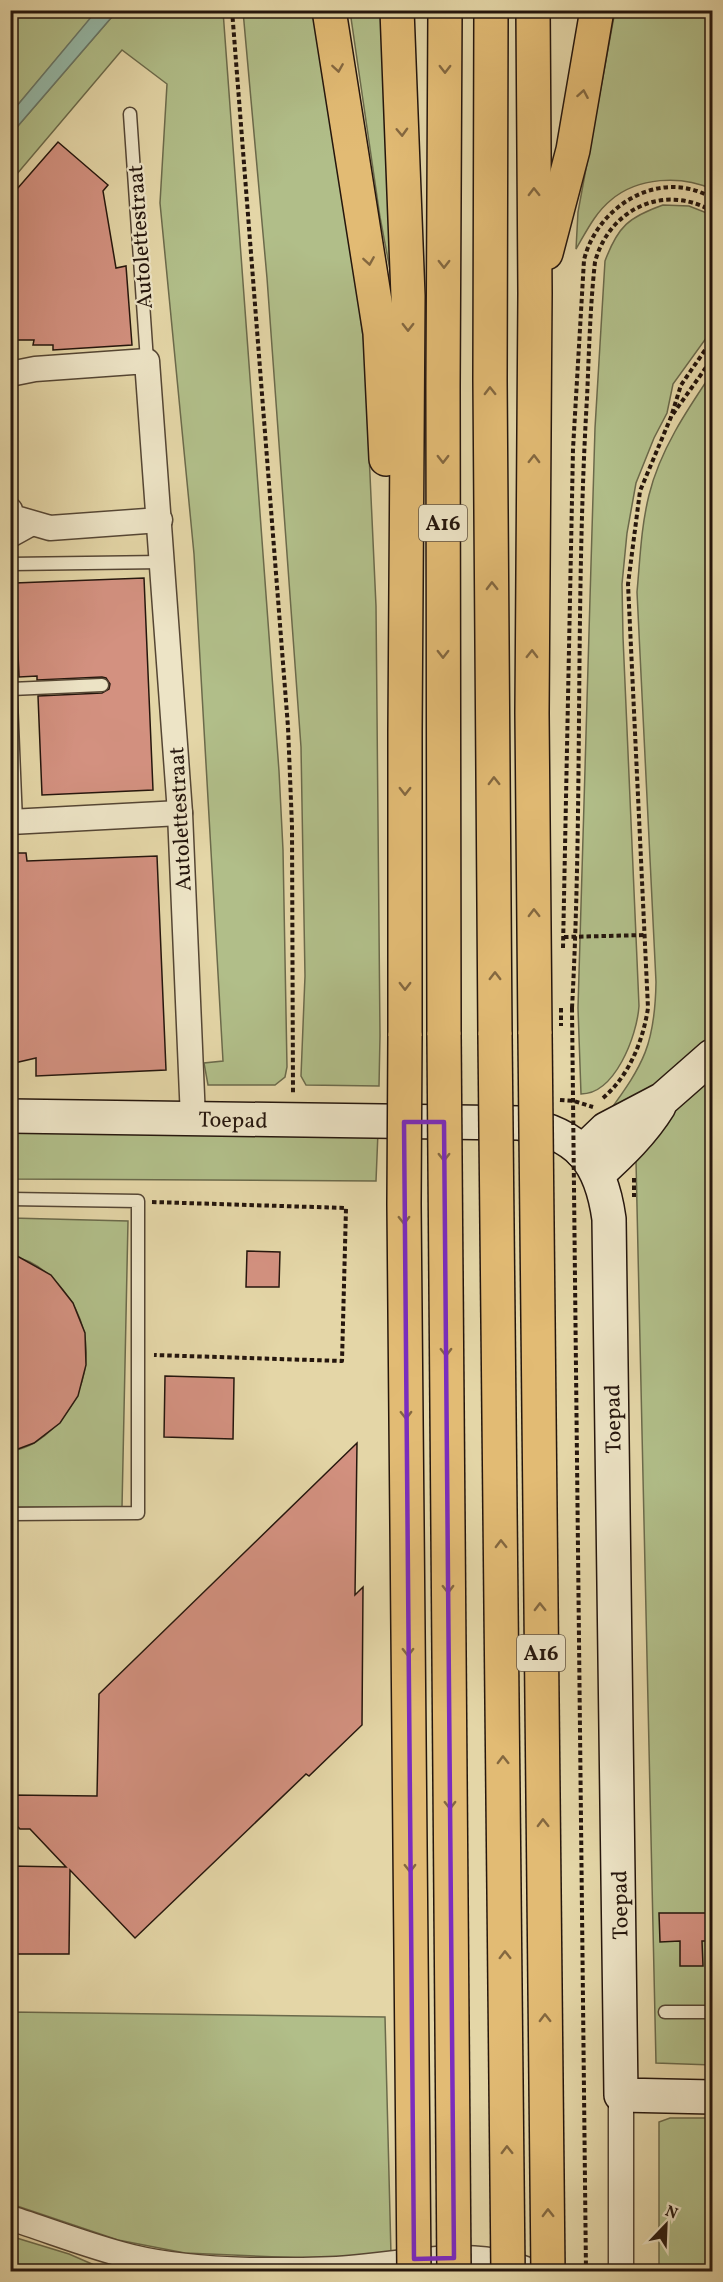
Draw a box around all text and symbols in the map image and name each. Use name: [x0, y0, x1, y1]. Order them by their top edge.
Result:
one-way arrow: [331, 63, 344, 73]
one-way arrow: [439, 64, 451, 73]
one-way arrow: [576, 90, 589, 100]
one-way arrow: [396, 127, 408, 136]
street label: Autolettestraat: [121, 163, 162, 310]
one-way arrow: [528, 188, 541, 197]
one-way arrow: [362, 256, 374, 265]
one-way arrow: [438, 259, 450, 268]
one-way arrow: [402, 322, 414, 331]
one-way arrow: [484, 387, 496, 396]
one-way arrow: [437, 454, 449, 463]
one-way arrow: [528, 455, 540, 464]
road number: A16: [419, 505, 467, 541]
one-way arrow: [486, 582, 498, 591]
one-way arrow: [437, 649, 449, 658]
one-way arrow: [526, 650, 538, 659]
street label: Autolettestraat: [162, 746, 201, 892]
one-way arrow: [487, 777, 500, 786]
one-way arrow: [399, 786, 411, 795]
one-way arrow: [528, 908, 540, 917]
one-way arrow: [489, 972, 501, 981]
one-way arrow: [399, 981, 411, 990]
street label: Toepad: [198, 1105, 268, 1138]
one-way arrow: [438, 1152, 450, 1161]
one-way arrow: [398, 1216, 410, 1225]
one-way arrow: [439, 1347, 452, 1356]
street label: Toepad: [598, 1384, 631, 1454]
one-way arrow: [400, 1411, 412, 1420]
one-way arrow: [495, 1540, 507, 1549]
one-way arrow: [442, 1584, 454, 1593]
one-way arrow: [534, 1603, 546, 1612]
road number: A16: [517, 1635, 565, 1671]
one-way arrow: [402, 1648, 414, 1657]
one-way arrow: [497, 1756, 509, 1765]
one-way arrow: [444, 1800, 456, 1809]
one-way arrow: [537, 1819, 549, 1828]
one-way arrow: [404, 1864, 417, 1873]
street label: Toepad: [605, 1870, 638, 1940]
one-way arrow: [499, 1951, 511, 1960]
one-way arrow: [539, 2014, 551, 2023]
one-way arrow: [501, 2146, 513, 2155]
north arrow: [636, 2195, 696, 2255]
text: N: [661, 2201, 681, 2226]
one-way arrow: [541, 2209, 554, 2218]

